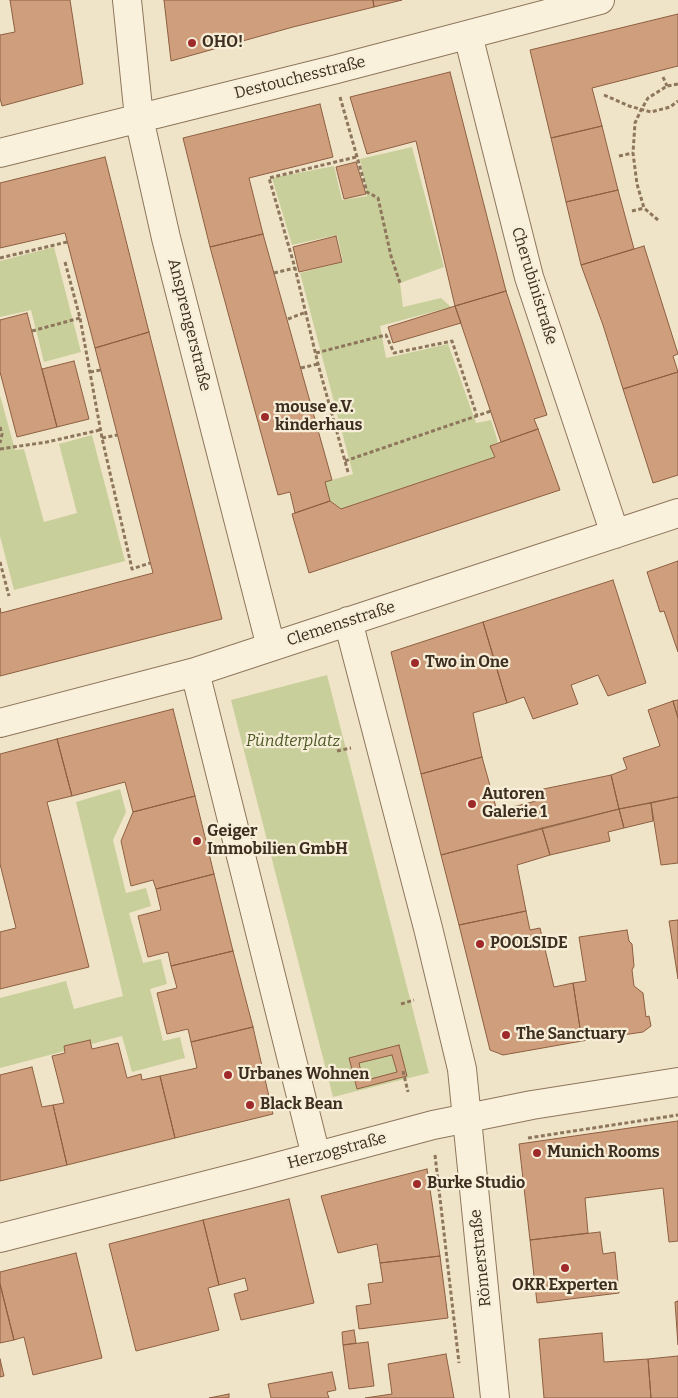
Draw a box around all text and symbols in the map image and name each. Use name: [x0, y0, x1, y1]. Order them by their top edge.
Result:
place label: OHO!: [202, 33, 243, 53]
marker: OHO!: [186, 37, 198, 49]
street label: Destouchesstraße: [232, 52, 368, 104]
street label: Cherubinistraße: [507, 225, 561, 347]
street label: Ansprengerstraße: [163, 257, 215, 393]
place label: mouse e.V. kinderhaus: [275, 398, 362, 436]
marker: mouse e.V. kinderhaus: [259, 411, 271, 423]
street label: Clemensstraße: [284, 597, 398, 651]
place label: Two in One: [425, 653, 509, 673]
marker: Two in One: [409, 657, 421, 669]
park label: Pündterplatz: [246, 732, 340, 752]
place label: Autoren Galerie 1: [482, 785, 547, 823]
marker: Autoren Galerie 1: [466, 798, 478, 810]
place label: Geiger Immobilien GmbH: [207, 822, 348, 860]
marker: Geiger Immobilien GmbH: [191, 835, 203, 847]
place label: POOLSIDE: [490, 934, 568, 954]
marker: POOLSIDE: [474, 938, 486, 950]
place label: The Sanctuary: [516, 1025, 626, 1045]
marker: The Sanctuary: [500, 1029, 512, 1041]
place label: Urbanes Wohnen: [238, 1065, 369, 1085]
marker: Urbanes Wohnen: [222, 1069, 234, 1081]
place label: Black Bean: [260, 1095, 343, 1115]
marker: Black Bean: [244, 1099, 256, 1111]
street label: Herzogstraße: [285, 1129, 389, 1173]
place label: Munich Rooms: [547, 1143, 660, 1163]
marker: Munich Rooms: [531, 1147, 543, 1159]
place label: Burke Studio: [427, 1174, 525, 1194]
marker: Burke Studio: [411, 1178, 423, 1190]
street label: Römerstraße: [466, 1208, 496, 1308]
marker: OKR Experten: [559, 1262, 571, 1274]
place label: OKR Experten: [512, 1276, 618, 1296]

